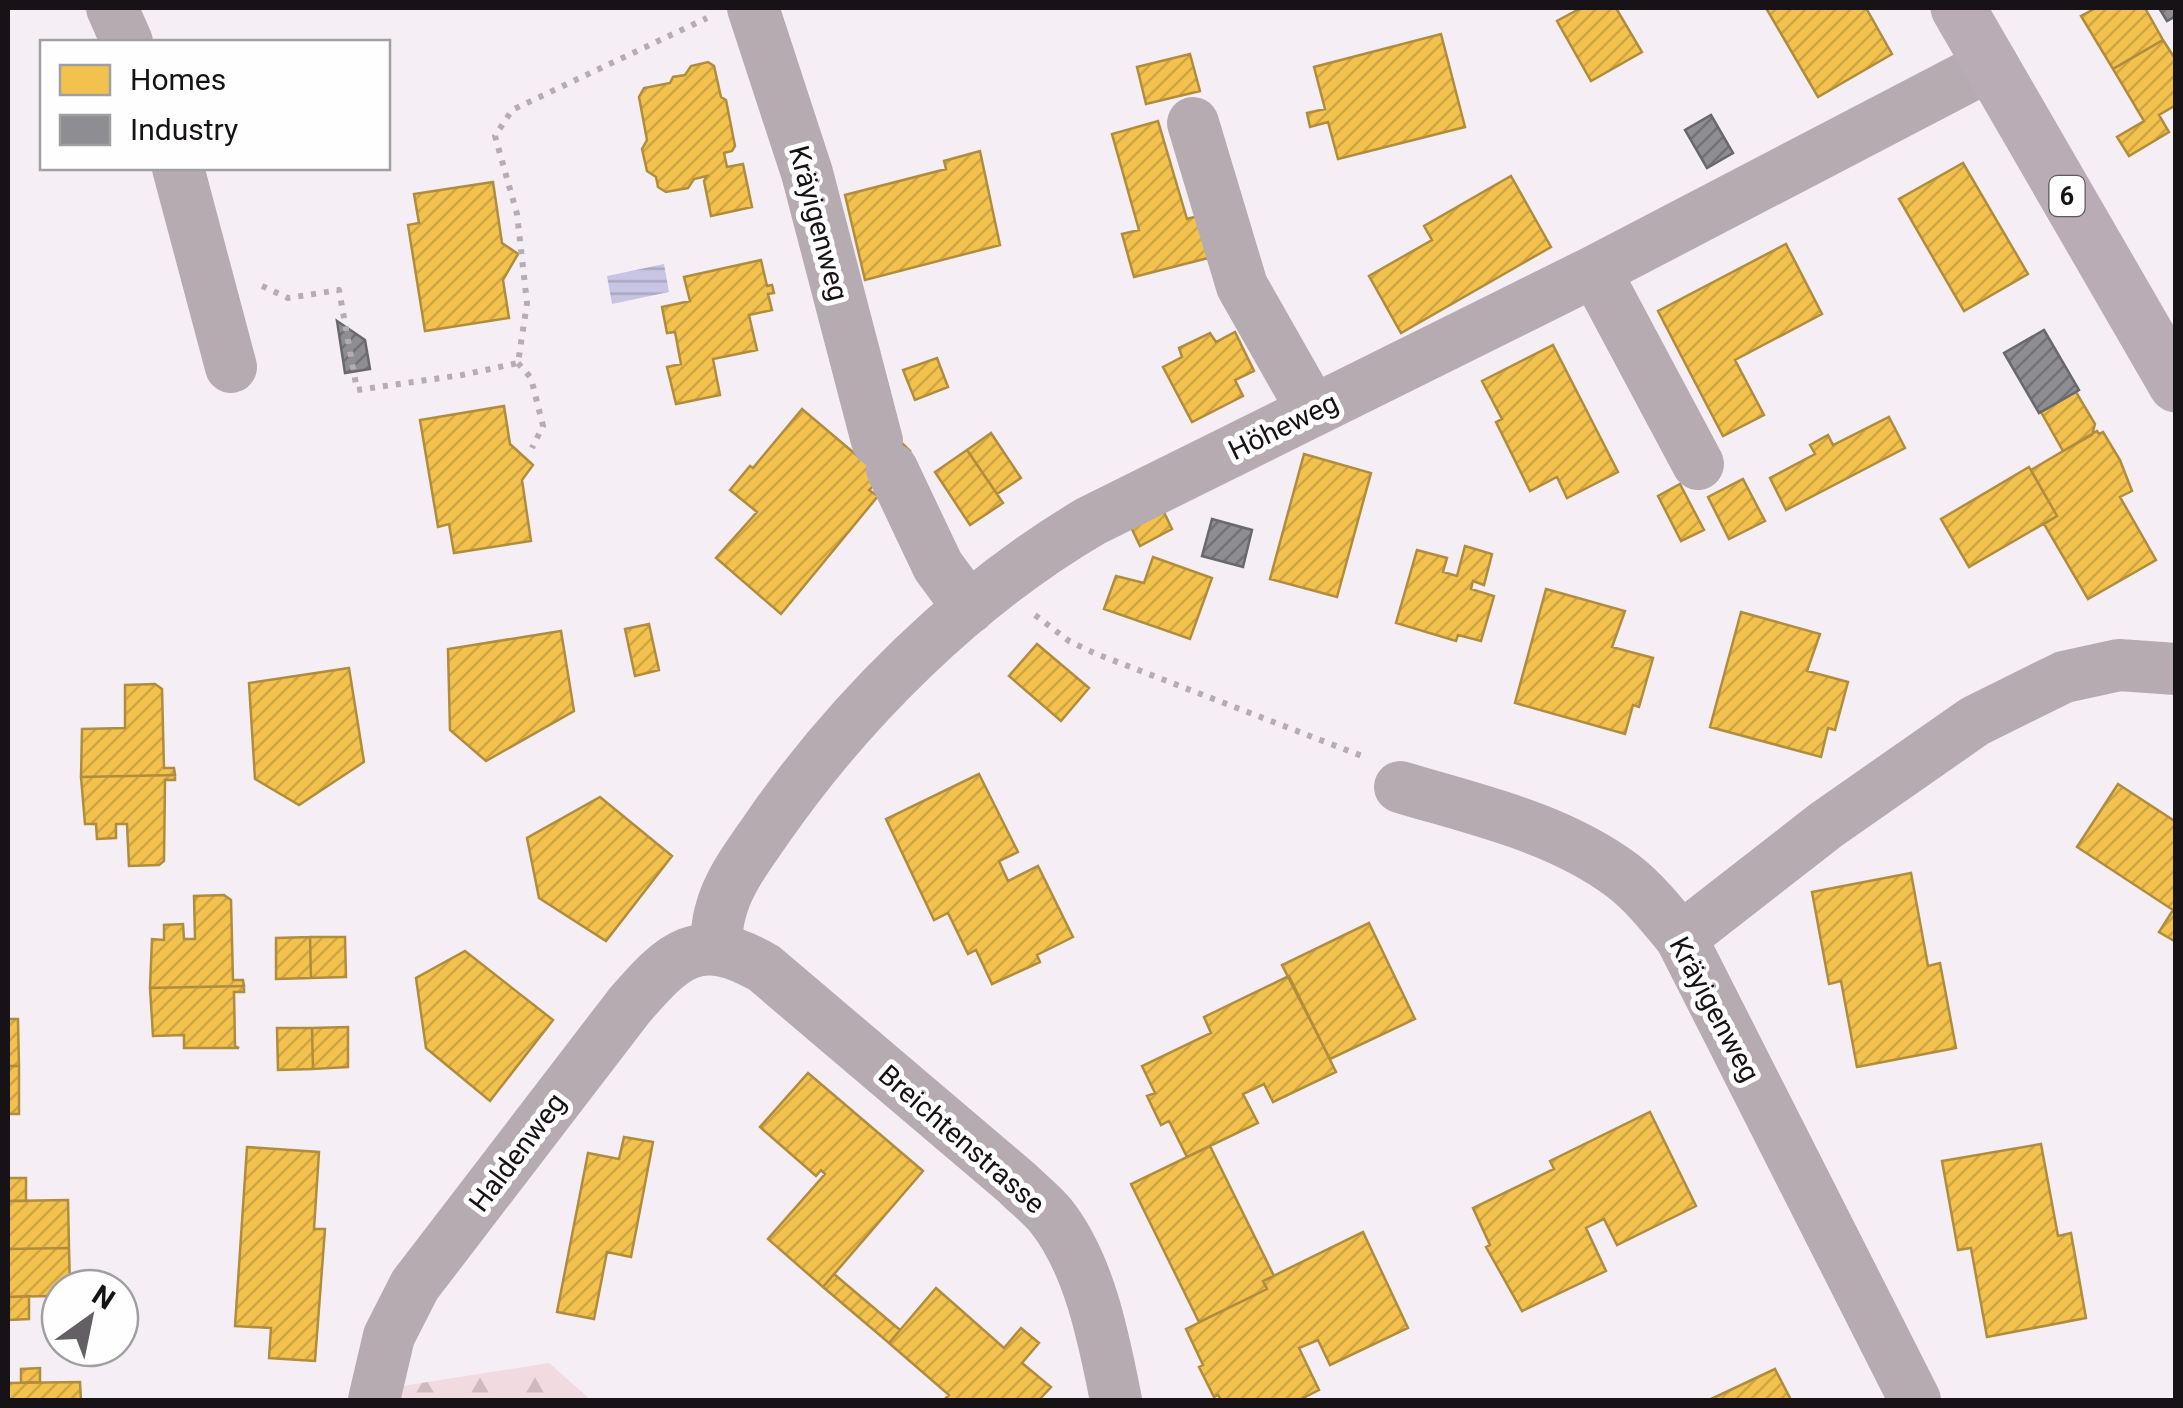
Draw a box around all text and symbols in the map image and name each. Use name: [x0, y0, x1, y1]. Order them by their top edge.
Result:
legend: [40, 40, 390, 170]
text: Homes: [130, 62, 226, 97]
text: Industry: [130, 112, 238, 147]
street label: Kräyigenweg: [782, 142, 855, 304]
road number: 6: [2050, 176, 2084, 216]
street label: Höheweg: [1223, 386, 1343, 467]
street label: Kräyigenweg: [1663, 931, 1767, 1087]
street label: Breichtenstrasse: [872, 1058, 1052, 1221]
street label: Haldenweg: [462, 1087, 573, 1218]
north arrow: [40, 1268, 140, 1368]
text: N: [86, 1278, 121, 1317]

